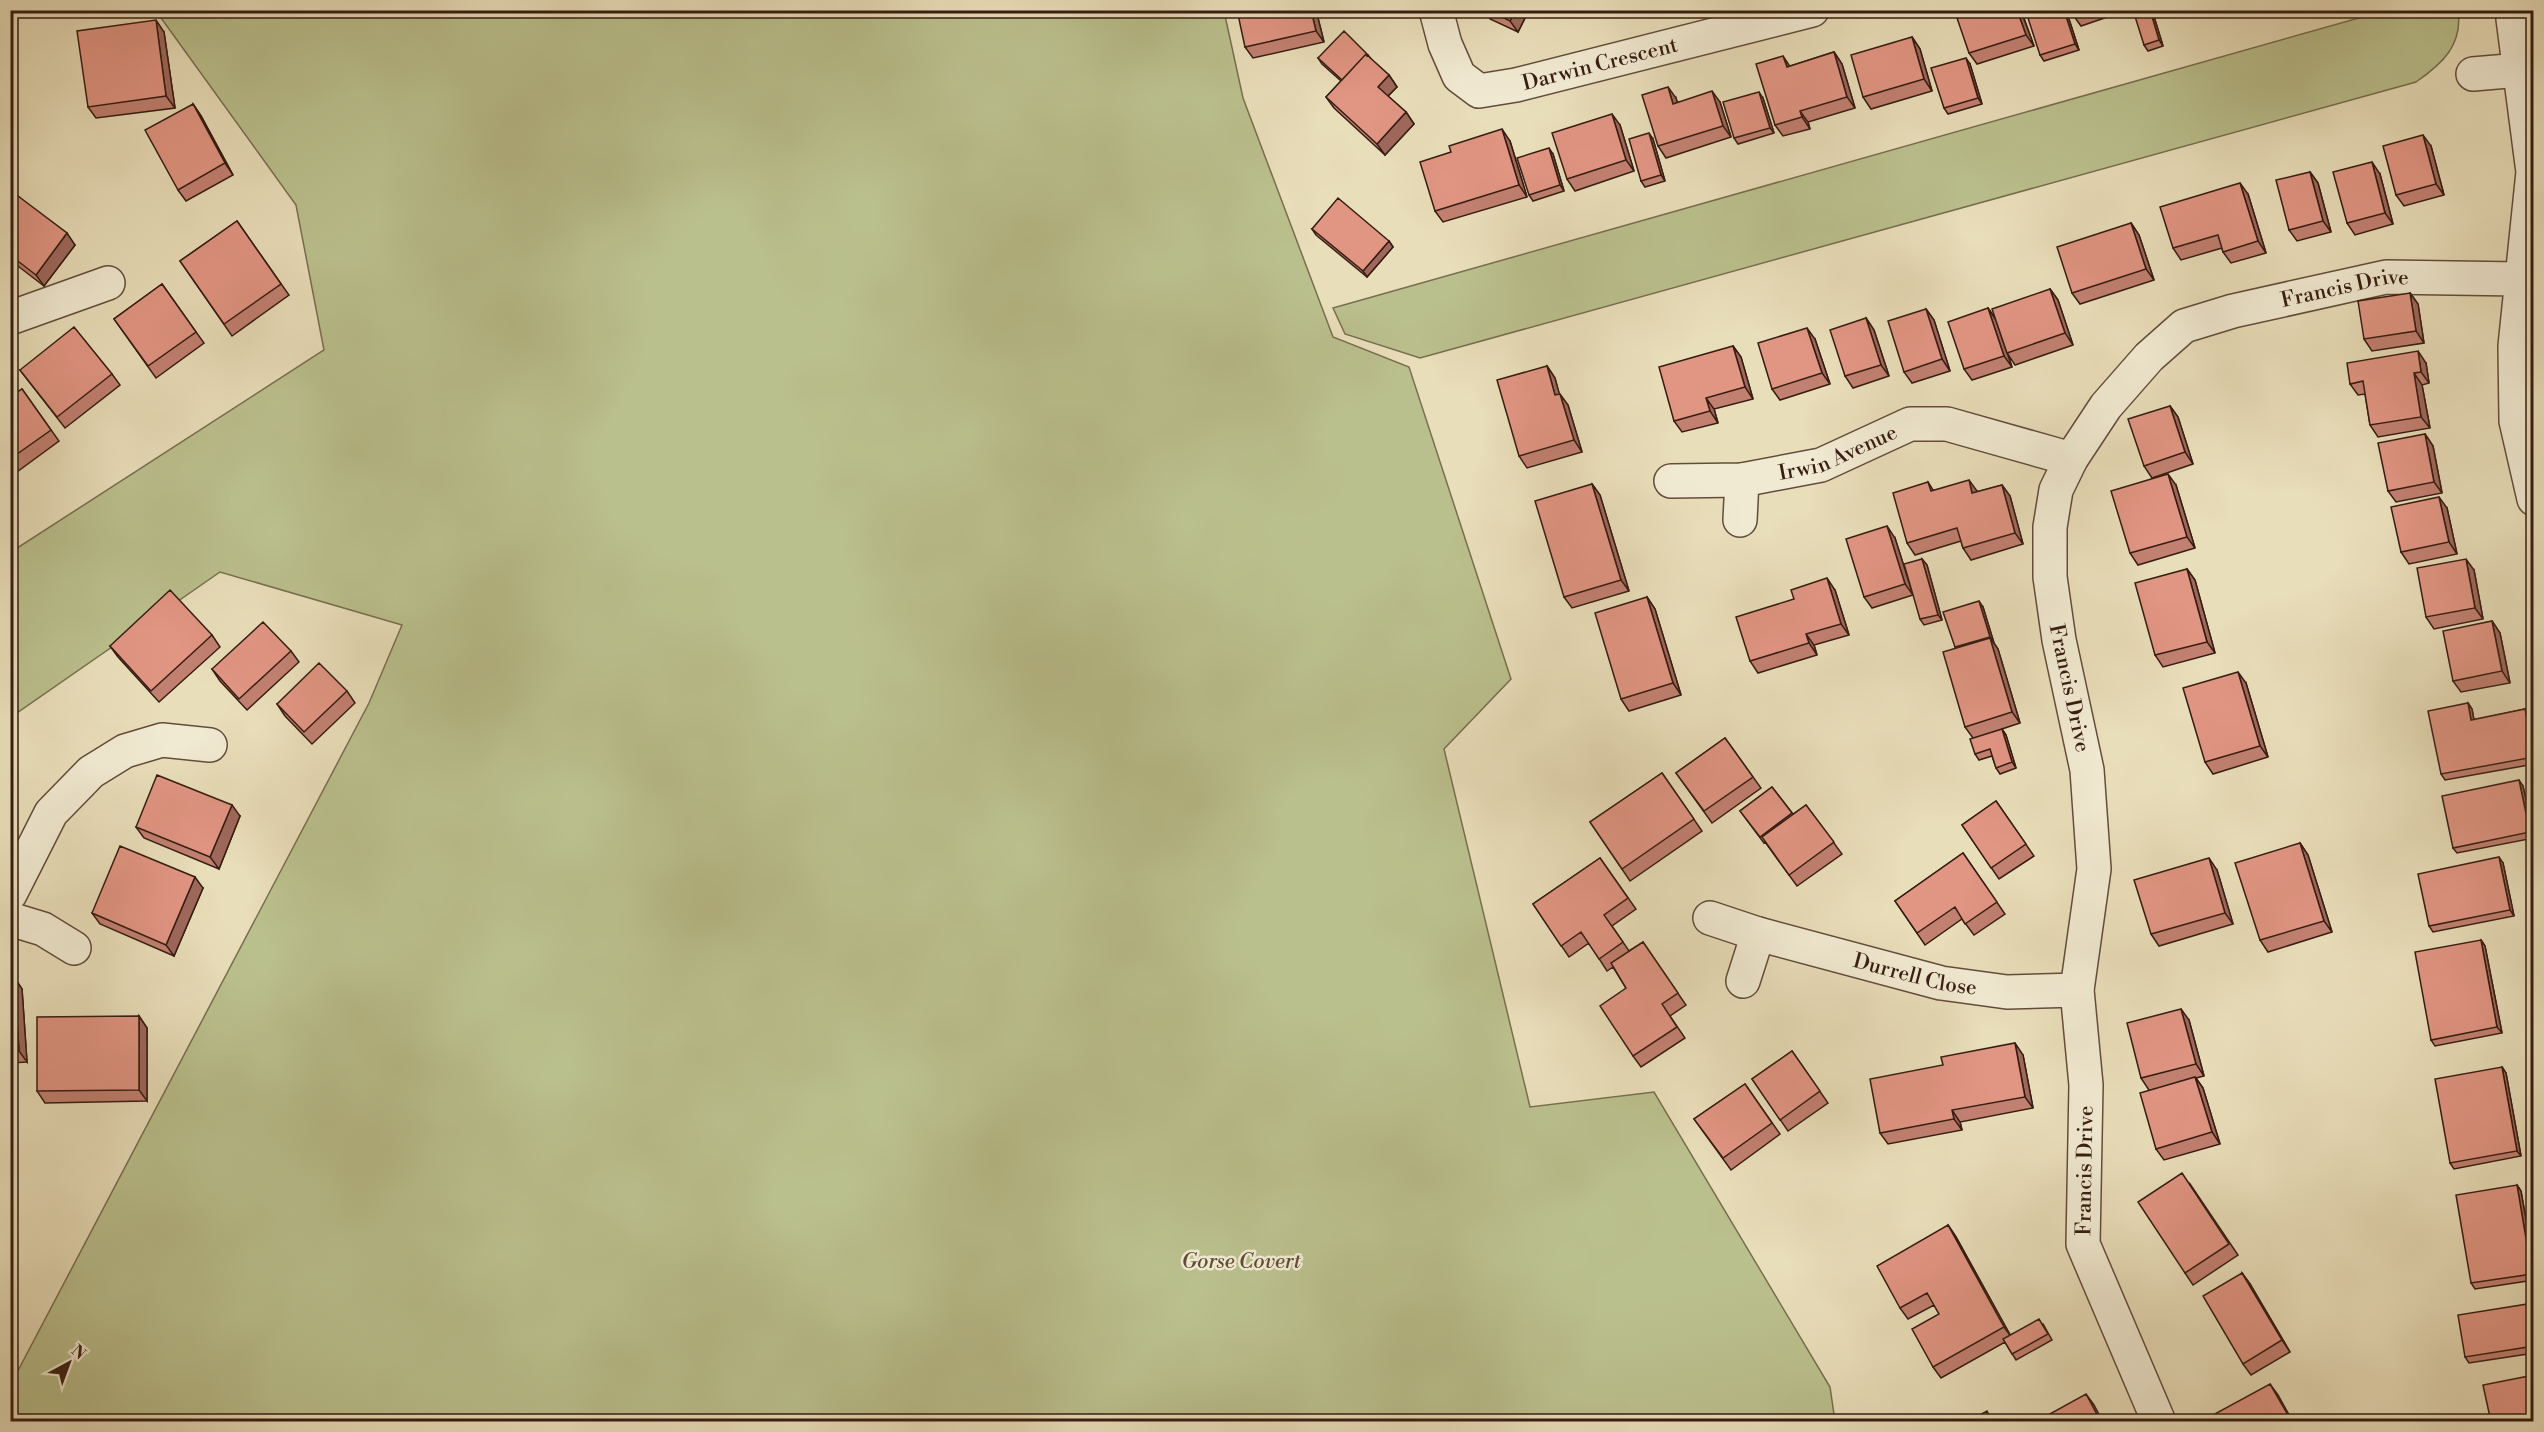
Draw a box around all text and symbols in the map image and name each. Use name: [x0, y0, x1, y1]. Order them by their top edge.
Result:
street label: Darwin Crescent: [1520, 32, 1681, 97]
street label: Francis Drive: [2278, 265, 2409, 314]
street label: Irwin Avenue: [1776, 420, 1902, 487]
street label: Francis Drive: [2043, 622, 2095, 755]
street label: Durrell Close: [1850, 948, 1978, 1002]
street label: Francis Drive: [2071, 1105, 2100, 1236]
park label: Gorse Covert: [1181, 1249, 1302, 1275]
north arrow: [39, 1333, 99, 1393]
text: N: [67, 1341, 90, 1364]

